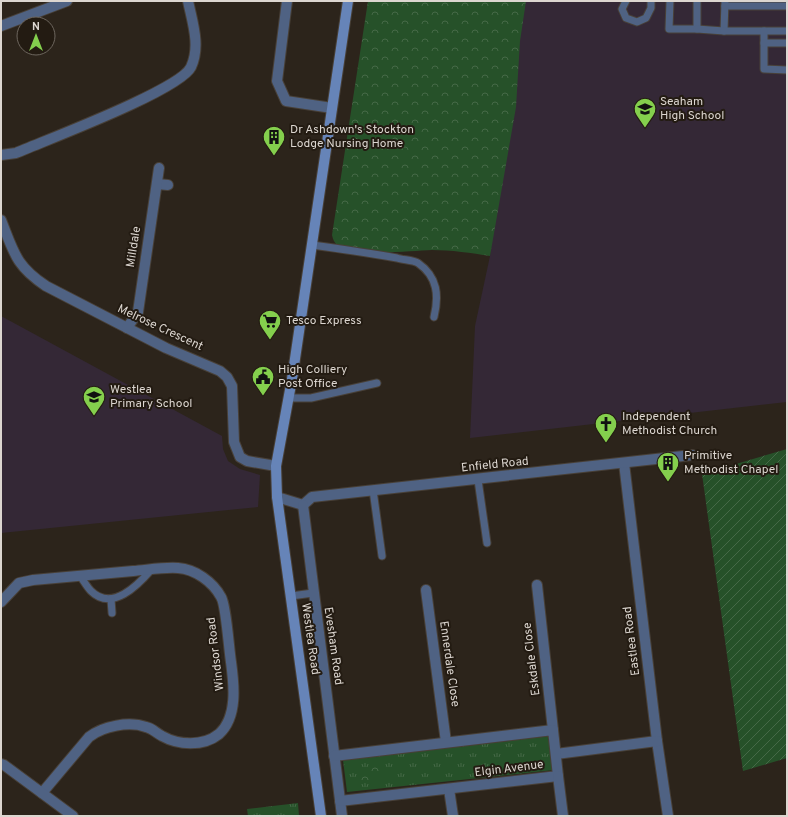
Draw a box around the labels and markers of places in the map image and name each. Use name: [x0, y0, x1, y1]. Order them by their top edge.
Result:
place label: Seaham High School: [660, 94, 724, 124]
school or university icon: Seaham High School: [632, 96, 658, 129]
place label: Dr Ashdown's Stockton Lodge Nursing Home: [290, 122, 414, 152]
building icon: Dr Ashdown's Stockton Lodge Nursing Home: [261, 124, 287, 157]
supermarket icon: Tesco Express: [257, 308, 283, 341]
place label: Tesco Express: [286, 313, 362, 329]
place label: High Colliery Post Office: [278, 362, 347, 392]
public building icon: High Colliery Post Office: [250, 364, 276, 397]
place label: Westlea Primary School: [110, 382, 193, 412]
school or university icon: Westlea Primary School: [81, 384, 107, 417]
place label: Independent Methodist Church: [622, 409, 717, 439]
church icon: Independent Methodist Church: [593, 411, 619, 444]
place label: Primitive Methodist Chapel: [684, 448, 778, 478]
building icon: Primitive Methodist Chapel: [655, 450, 681, 483]

